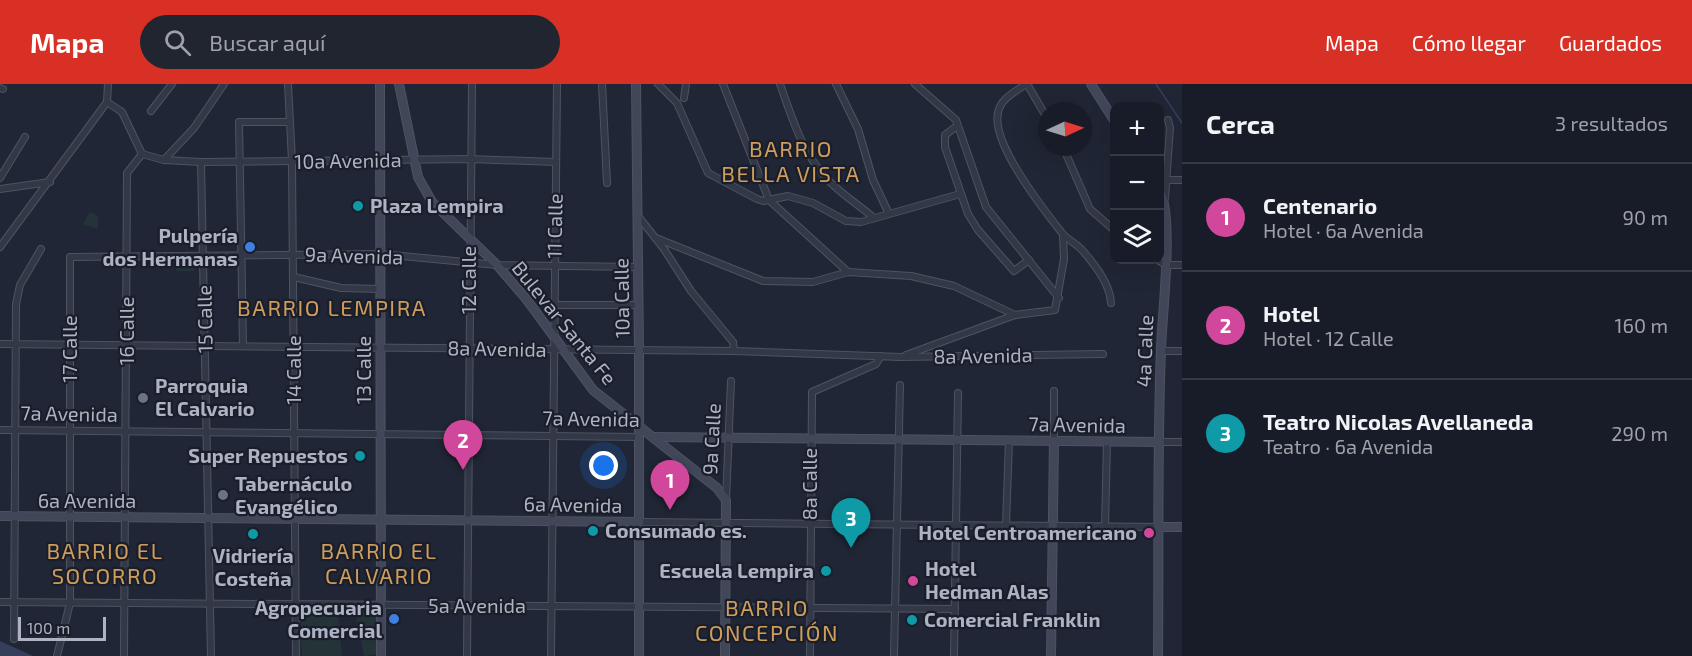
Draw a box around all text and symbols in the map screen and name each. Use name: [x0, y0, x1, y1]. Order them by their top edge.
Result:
search box: [140, 15, 560, 69]
text: Mapa: [30, 25, 104, 59]
icon: search: [161, 26, 194, 59]
text: Buscar aquí: [209, 29, 325, 55]
text: Mapa: [1325, 30, 1379, 55]
text: Cómo llegar: [1412, 30, 1526, 55]
text: Guardados: [1559, 30, 1662, 55]
north arrow: [1038, 102, 1092, 156]
map controls: [1110, 102, 1164, 264]
button: +: [1110, 102, 1164, 156]
text: Cerca: [1206, 108, 1275, 139]
text: 3 resultados: [1555, 111, 1668, 135]
district label: BARRIO BELLA VISTA: [721, 135, 861, 186]
street label: 10a Avenida: [294, 147, 402, 173]
button: −: [1110, 156, 1164, 210]
text: Centenario: [1263, 192, 1377, 218]
place label: Plaza Lempira: [370, 193, 504, 217]
street label: 11 Calle: [541, 193, 567, 259]
marker: Plaza Lempira: [351, 199, 365, 213]
text: 1: [1221, 205, 1230, 229]
text: 90 m: [1623, 205, 1668, 229]
button: layers: [1110, 210, 1164, 264]
text: Hotel · 6a Avenida: [1263, 218, 1424, 242]
place label: Pulpería dos Hermanas: [103, 223, 238, 270]
marker: Pulpería dos Hermanas: [243, 240, 257, 254]
street label: 9a Avenida: [304, 241, 404, 269]
street label: 12 Calle: [456, 246, 480, 314]
street label: Bulevar Santa Fe: [508, 256, 622, 389]
street label: 10a Calle: [608, 258, 634, 338]
street label: 15 Calle: [191, 285, 217, 353]
district label: BARRIO LEMPIRA: [237, 294, 427, 320]
street label: 16 Calle: [114, 297, 138, 365]
text: Hotel: [1263, 300, 1320, 326]
text: 2: [1220, 313, 1231, 337]
text: 160 m: [1615, 313, 1668, 337]
street label: 4a Calle: [1131, 314, 1157, 388]
street label: 17 Calle: [57, 315, 81, 383]
text: Hotel · 12 Calle: [1263, 326, 1394, 350]
street label: 14 Calle: [281, 335, 305, 405]
street label: 8a Avenida: [447, 335, 547, 361]
street label: 13 Calle: [351, 336, 375, 404]
street label: 8a Avenida: [933, 342, 1033, 368]
place label: Parroquia El Calvario: [155, 373, 255, 420]
marker: Parroquia El Calvario: [136, 391, 150, 405]
street label: 7a Avenida: [20, 400, 118, 426]
street label: 9a Calle: [697, 402, 725, 475]
street label: 7a Avenida: [542, 405, 640, 431]
text: Teatro Nicolas Avellaneda: [1263, 408, 1533, 434]
street label: 7a Avenida: [1028, 411, 1126, 437]
pin: 2: [444, 420, 482, 470]
text: 3: [1220, 421, 1231, 445]
text: 290 m: [1611, 421, 1668, 445]
text: Teatro · 6a Avenida: [1263, 434, 1433, 458]
place label: Super Repuestos: [188, 443, 348, 467]
street label: 8a Calle: [797, 448, 821, 520]
marker: Super Repuestos: [353, 449, 367, 463]
your location: [589, 451, 618, 480]
pin: 1: [650, 460, 690, 510]
place label: Tabernáculo Evangélico: [235, 471, 352, 518]
street label: 6a Avenida: [38, 488, 136, 512]
marker: Tabernáculo Evangélico: [216, 488, 230, 502]
street label: 6a Avenida: [523, 491, 623, 517]
pin: 3: [832, 498, 870, 548]
place label: Consumado es.: [605, 518, 747, 542]
place label: Hotel Centroamericano: [918, 520, 1137, 544]
marker: Consumado es.: [586, 524, 600, 538]
marker: Hotel Centroamericano: [1142, 526, 1156, 540]
marker: Vidriería Costeña: [246, 527, 260, 541]
district label: BARRIO EL SOCORRO: [46, 537, 164, 588]
district label: BARRIO EL CALVARIO: [320, 537, 438, 588]
place label: Vidriería Costeña: [212, 543, 294, 590]
place label: Hotel Hedman Alas: [925, 556, 1049, 603]
place label: Escuela Lempira: [659, 558, 814, 582]
marker: Escuela Lempira: [819, 564, 833, 578]
marker: Hotel Hedman Alas: [906, 574, 920, 588]
street label: 5a Avenida: [428, 593, 526, 617]
district label: BARRIO CONCEPCIÓN: [695, 594, 839, 645]
place label: Agropecuaria Comercial: [255, 595, 382, 642]
place label: Comercial Franklin: [924, 607, 1100, 631]
marker: Agropecuaria Comercial: [387, 612, 401, 626]
marker: Comercial Franklin: [905, 613, 919, 627]
scale bar: [18, 614, 106, 642]
text: 100 m: [27, 618, 70, 637]

